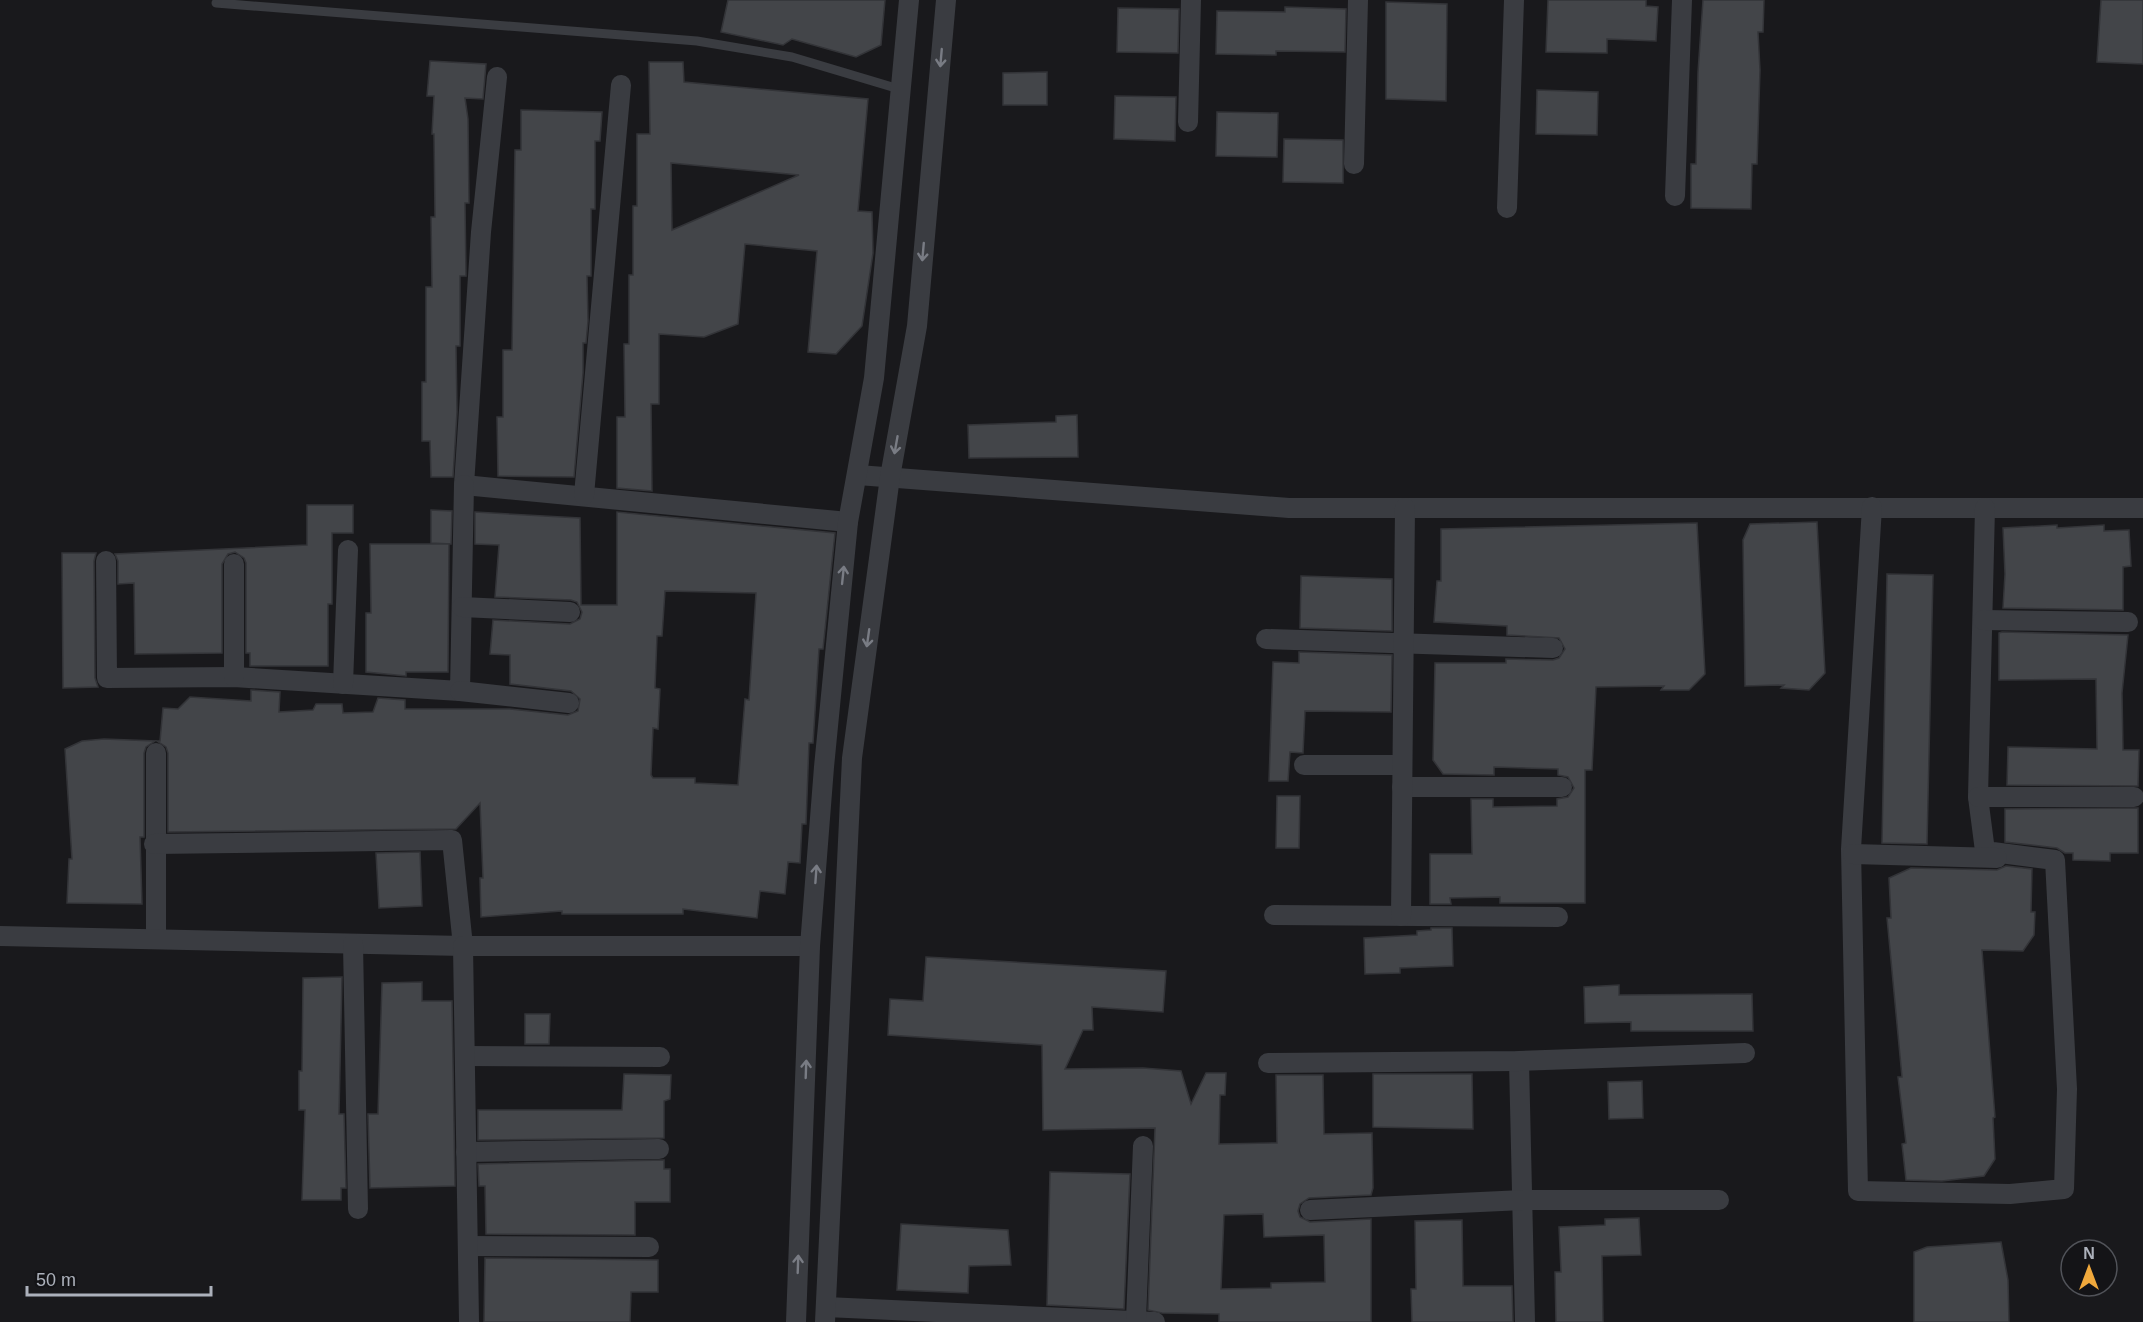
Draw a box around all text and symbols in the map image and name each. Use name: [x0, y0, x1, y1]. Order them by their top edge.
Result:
one-way arrow: [935, 48, 946, 68]
one-way arrow: [917, 242, 928, 262]
one-way arrow: [890, 435, 901, 455]
one-way arrow: [838, 566, 849, 586]
one-way arrow: [863, 628, 874, 648]
one-way arrow: [811, 865, 822, 884]
one-way arrow: [800, 1059, 811, 1079]
north arrow: [2059, 1238, 2119, 1298]
text: N: [2083, 1245, 2095, 1262]
one-way arrow: [792, 1254, 804, 1274]
scale bar: [27, 1259, 212, 1297]
text: 50 m: [36, 1270, 76, 1290]

